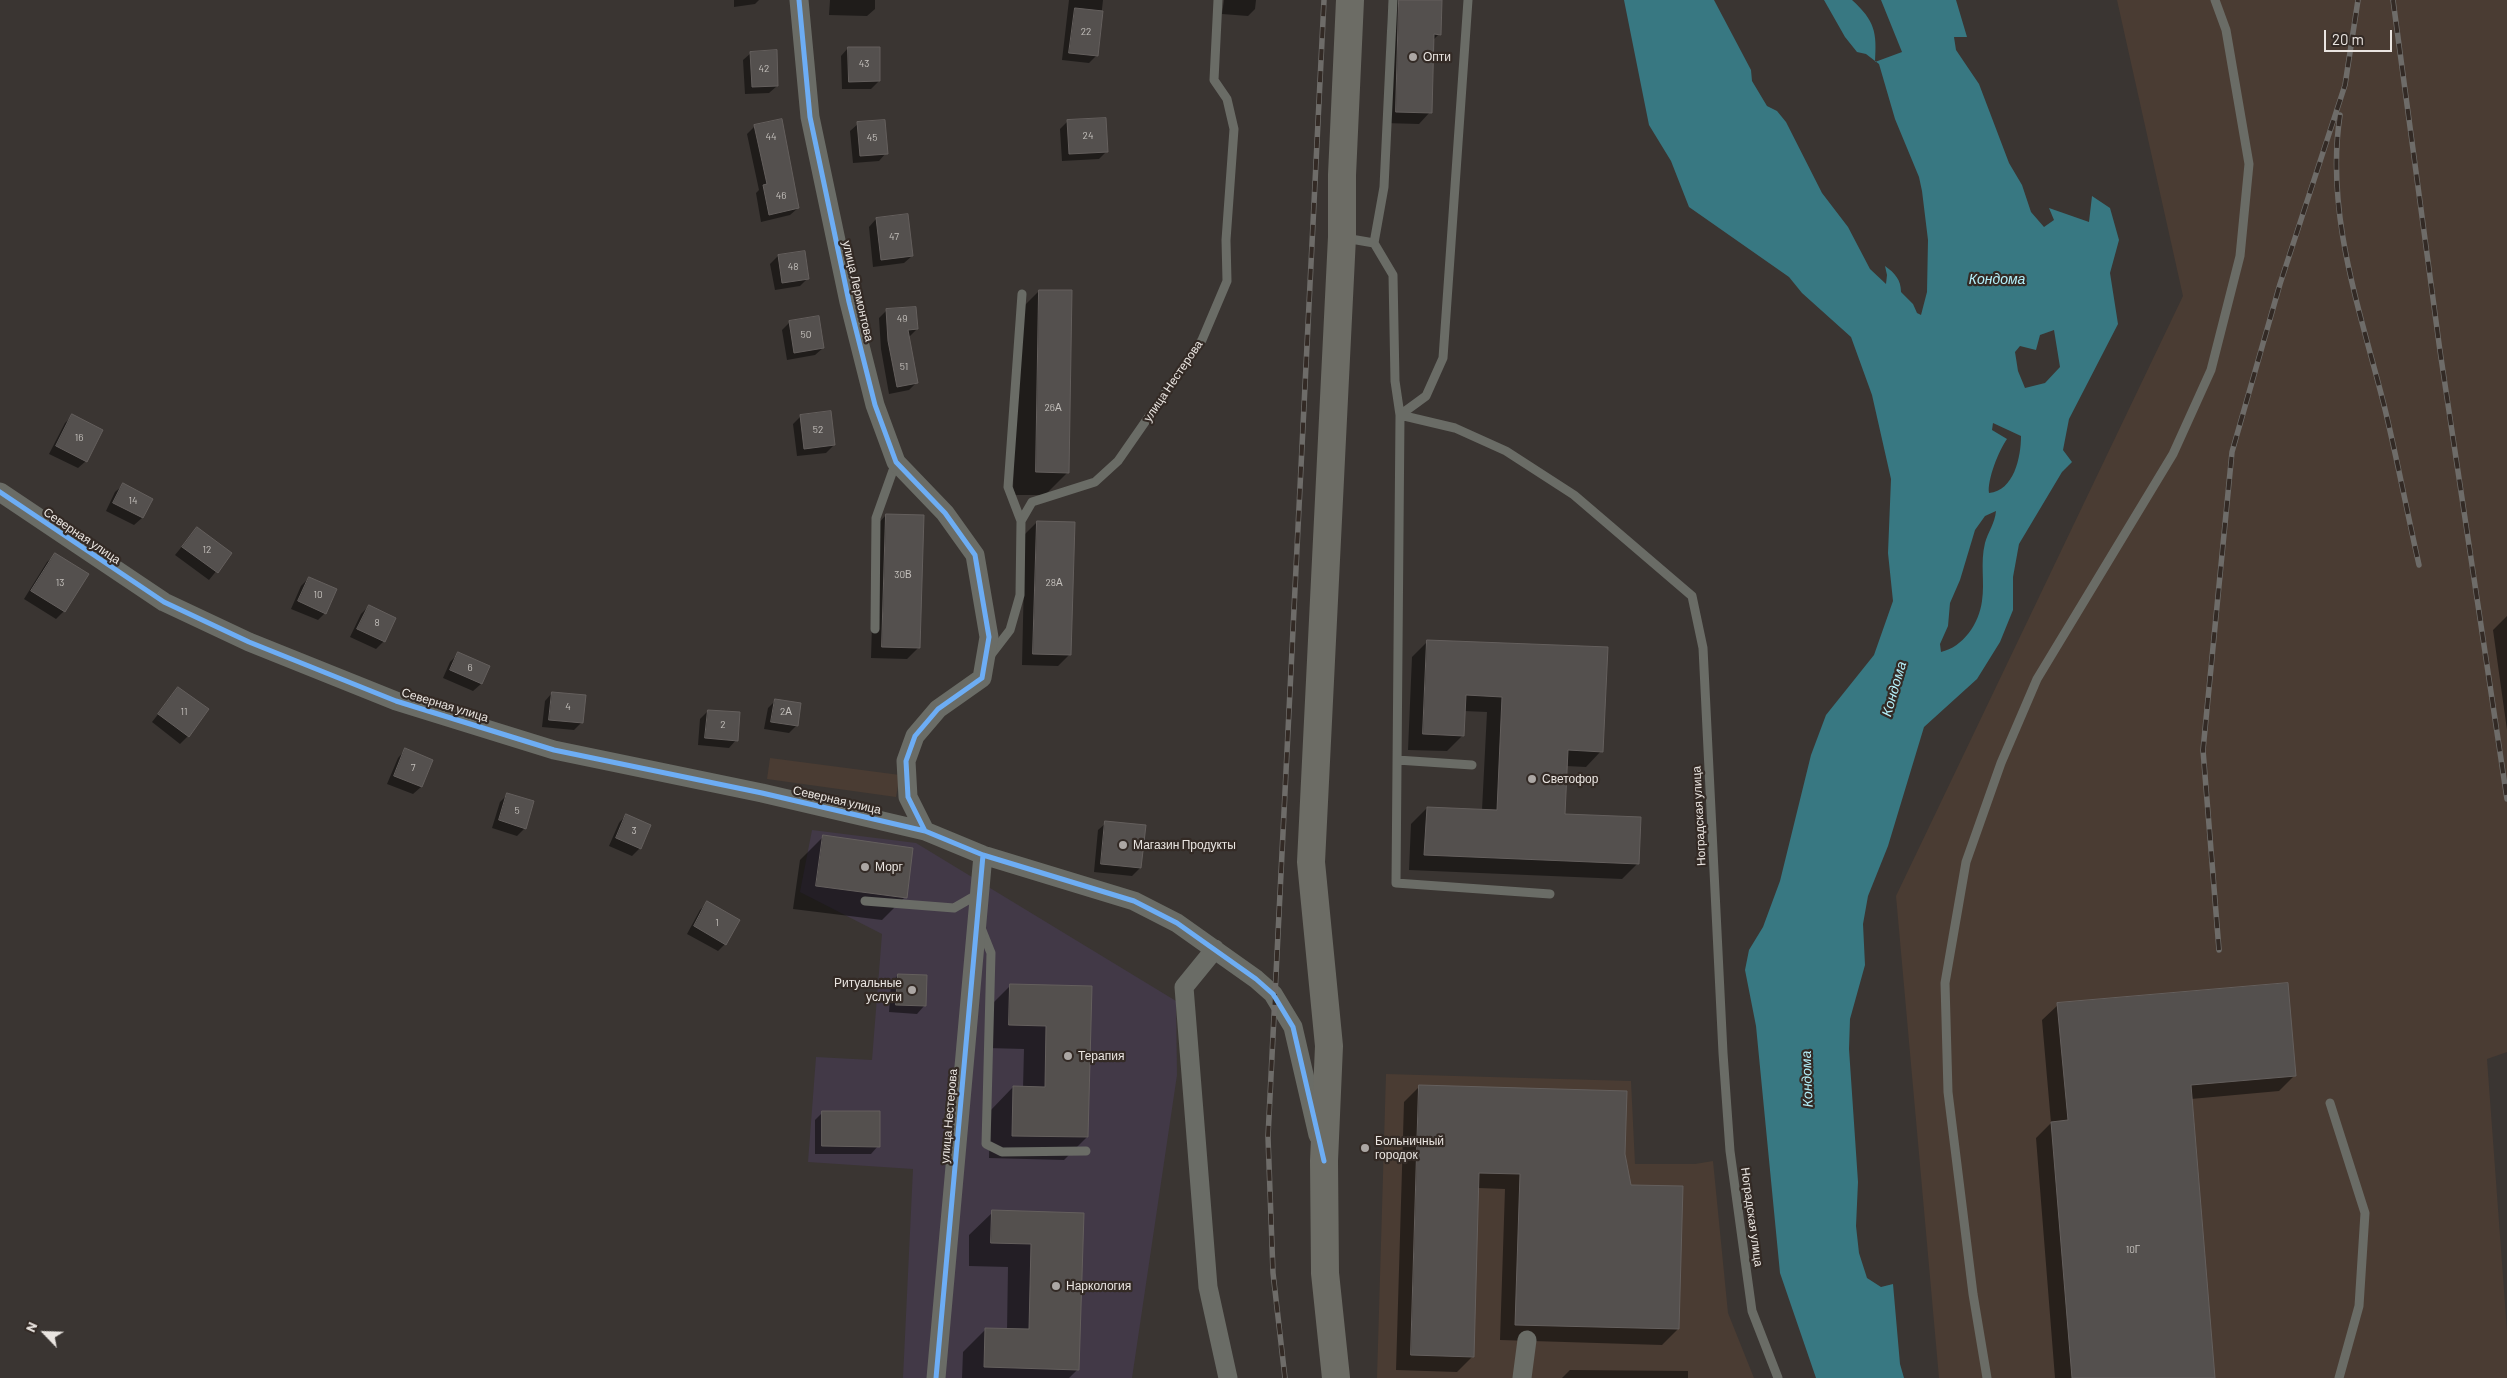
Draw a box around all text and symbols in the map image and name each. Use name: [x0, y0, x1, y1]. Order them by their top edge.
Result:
scale bar: [2327, 20, 2394, 52]
house number: 22: [1081, 26, 1091, 38]
text: 20 m: [2332, 30, 2364, 48]
place label: Опти: [1423, 50, 1451, 64]
marker: Опти: [1407, 51, 1419, 63]
house number: 43: [859, 58, 869, 70]
house number: 42: [759, 63, 769, 75]
house number: 24: [1083, 130, 1093, 142]
house number: 44: [765, 131, 777, 143]
house number: 45: [867, 132, 877, 144]
house number: 46: [776, 190, 786, 202]
house number: 47: [889, 231, 899, 243]
street label: улица Лермонтова: [839, 239, 877, 343]
house number: 48: [788, 261, 798, 273]
water label: Кондома: [1969, 271, 2025, 287]
house number: 49: [897, 313, 907, 325]
house number: 50: [801, 329, 811, 341]
street label: улица Нестерова: [1140, 338, 1206, 424]
house number: 51: [900, 361, 908, 373]
house number: 26А: [1044, 402, 1062, 414]
house number: 52: [813, 424, 823, 436]
house number: 16: [75, 432, 83, 444]
house number: 14: [128, 495, 138, 507]
street label: Северная улица: [41, 505, 123, 567]
house number: 12: [203, 544, 211, 556]
house number: 30В: [894, 569, 912, 581]
house number: 13: [56, 577, 64, 589]
house number: 28А: [1045, 577, 1063, 589]
house number: 10: [313, 589, 323, 601]
house number: 8: [374, 617, 380, 629]
water label: Кондома: [1878, 659, 1910, 719]
house number: 6: [467, 662, 473, 674]
street label: Северная улица: [400, 685, 490, 725]
house number: 4: [565, 701, 571, 713]
house number: 11: [180, 706, 188, 718]
house number: 2А: [780, 706, 792, 718]
house number: 2: [720, 719, 726, 731]
house number: 7: [411, 762, 415, 774]
street label: Ноградская улица: [1689, 766, 1709, 866]
place label: Светофор: [1542, 772, 1598, 786]
marker: Светофор: [1526, 773, 1538, 785]
street label: Северная улица: [791, 783, 883, 817]
house number: 5: [514, 805, 520, 817]
house number: 3: [631, 825, 637, 837]
place label: Магазин Продукты: [1133, 838, 1236, 852]
marker: Магазин Продукты: [1117, 839, 1129, 851]
place label: Морг: [875, 860, 903, 874]
marker: Морг: [859, 861, 871, 873]
house number: 1: [715, 917, 719, 929]
place label: Ритуальные услуги: [834, 976, 902, 1004]
marker: Ритуальные услуги: [906, 984, 918, 996]
place label: Терапия: [1078, 1049, 1124, 1063]
marker: Терапия: [1062, 1050, 1074, 1062]
water label: Кондома: [1798, 1050, 1816, 1108]
street label: улица Нестерова: [938, 1068, 960, 1164]
place label: Больничный городок: [1375, 1134, 1444, 1162]
marker: Больничный городок: [1359, 1142, 1371, 1154]
street label: Ноградская улица: [1738, 1166, 1766, 1268]
house number: 10Г: [2126, 1244, 2140, 1256]
place label: Наркология: [1066, 1279, 1131, 1293]
marker: Наркология: [1050, 1280, 1062, 1292]
north arrow: [20, 1308, 70, 1358]
text: N: [21, 1319, 40, 1334]

